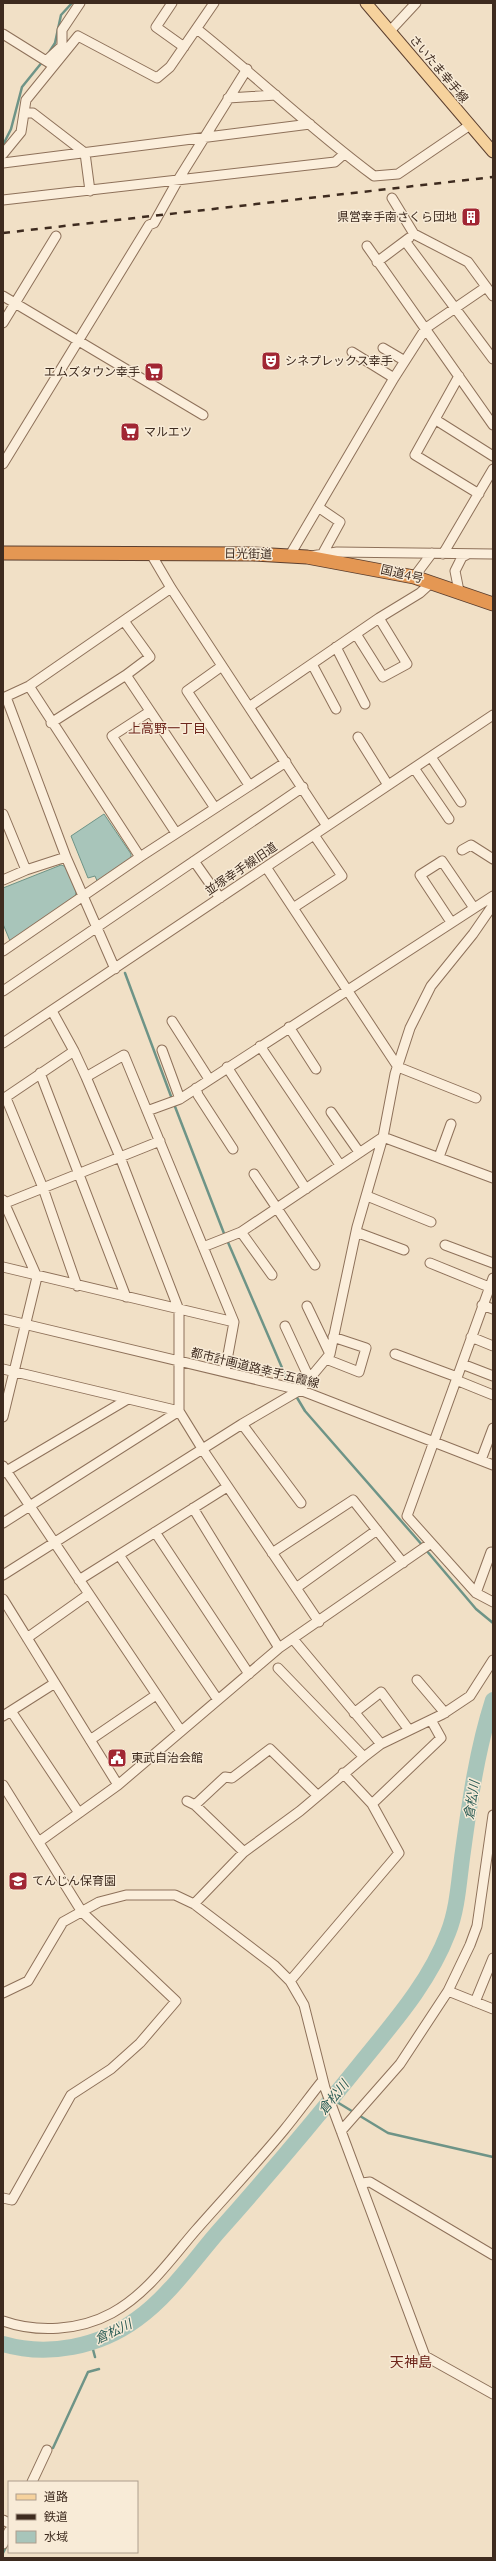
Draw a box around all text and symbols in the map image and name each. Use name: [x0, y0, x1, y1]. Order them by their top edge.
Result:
street label: さいたま幸手線: [407, 32, 472, 106]
building icon: 県営幸手南さくら団地: [460, 206, 482, 228]
place label: 県営幸手南さくら団地: [337, 209, 457, 224]
theatre icon: シネプレックス幸手: [260, 350, 282, 372]
place label: シネプレックス幸手: [285, 353, 393, 368]
supermarket icon: エムズタウン幸手: [143, 361, 165, 383]
place label: エムズタウン幸手: [44, 364, 140, 379]
supermarket icon: マルエツ: [119, 421, 141, 443]
place label: マルエツ: [144, 424, 192, 439]
street label: 日光街道: [224, 546, 272, 561]
street label: 国道4号: [379, 561, 425, 586]
district label: 上高野一丁目: [128, 720, 206, 737]
street label: 並塚幸手線旧道: [202, 839, 280, 898]
street label: 都市計画道路幸手五霞線: [189, 1344, 321, 1391]
public building icon: 東武自治会館: [106, 1747, 128, 1769]
place label: 東武自治会館: [131, 1750, 203, 1765]
water label: 倉松川: [460, 1778, 483, 1821]
school or university icon: てんじん保育園: [7, 1870, 29, 1892]
place label: てんじん保育園: [32, 1873, 116, 1888]
water label: 倉松川: [315, 2075, 354, 2118]
water label: 倉松川: [92, 2315, 136, 2347]
district label: 天神島: [390, 2353, 432, 2371]
legend: [8, 2481, 138, 2553]
text: 道路: [44, 2489, 68, 2504]
text: 鉄道: [44, 2509, 68, 2524]
text: 水域: [44, 2529, 68, 2544]

